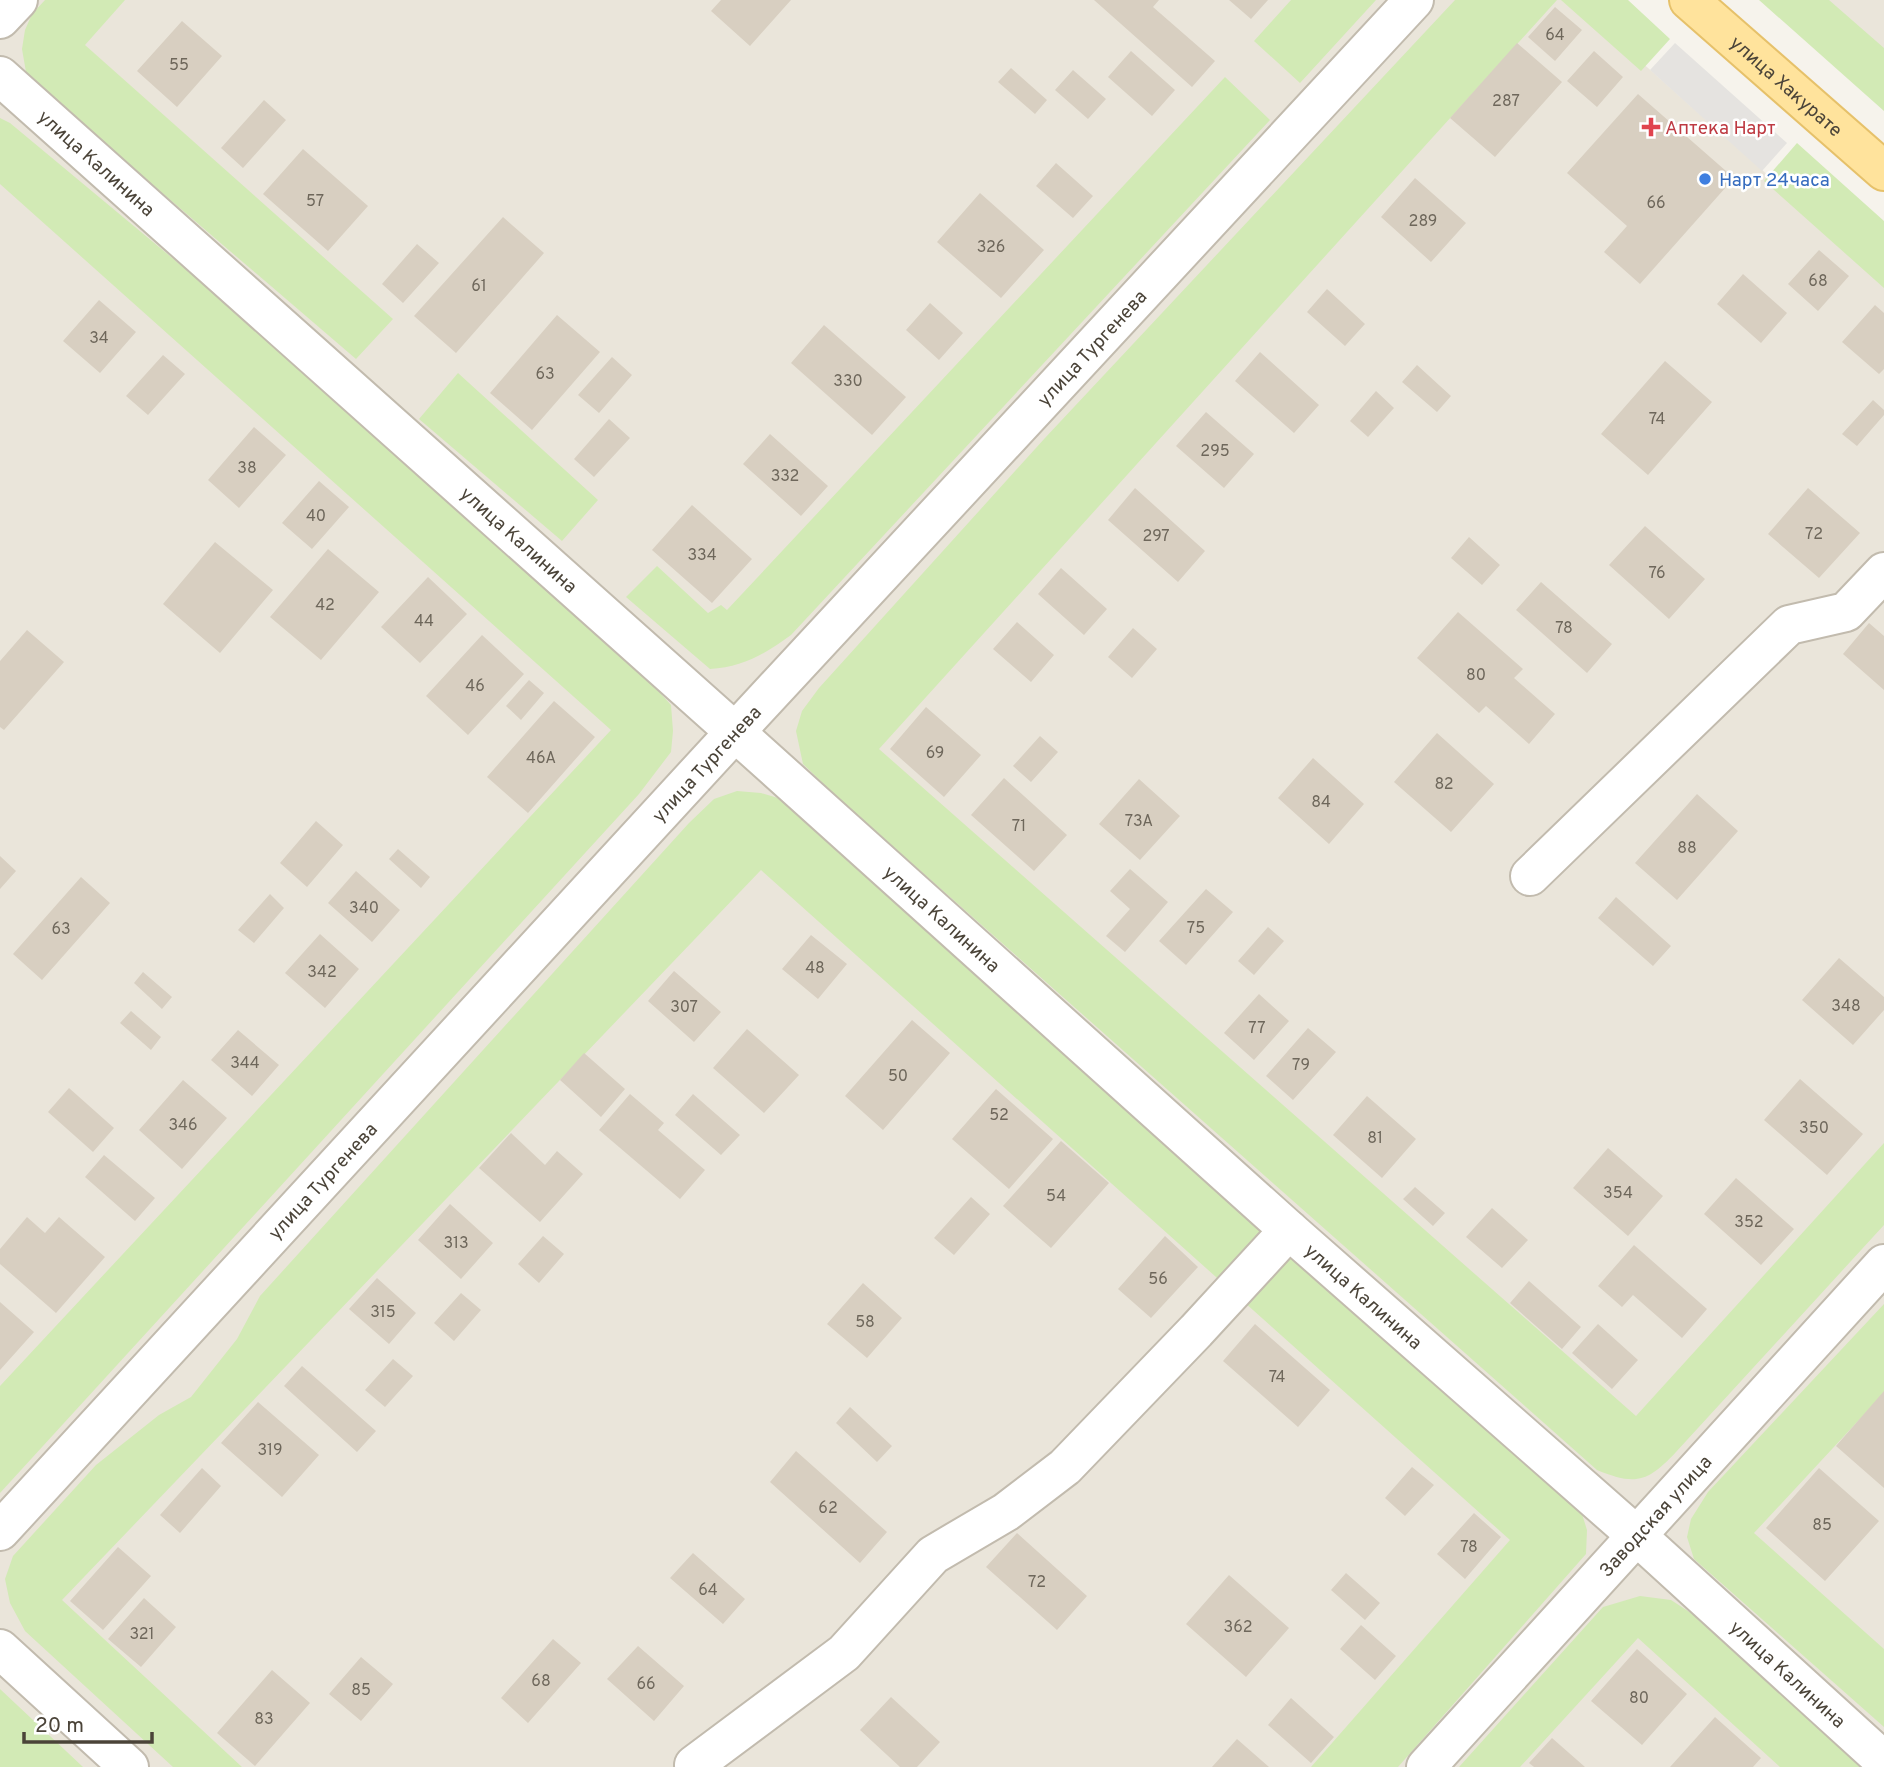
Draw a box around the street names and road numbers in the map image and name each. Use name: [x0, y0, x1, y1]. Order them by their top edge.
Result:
street label: улица Хакурате: [1724, 31, 1847, 143]
street label: улица Калинина: [32, 106, 159, 223]
street label: улица Тургенева: [1033, 286, 1153, 412]
street label: улица Калинина: [454, 482, 581, 599]
street label: улица Тургенева: [648, 701, 767, 828]
street label: улица Калинина: [878, 861, 1004, 979]
street label: улица Тургенева: [264, 1118, 384, 1246]
street label: улица Калинина: [1299, 1239, 1426, 1356]
street label: Заводская улица: [1595, 1451, 1718, 1583]
street label: улица Калинина: [1724, 1616, 1850, 1734]

